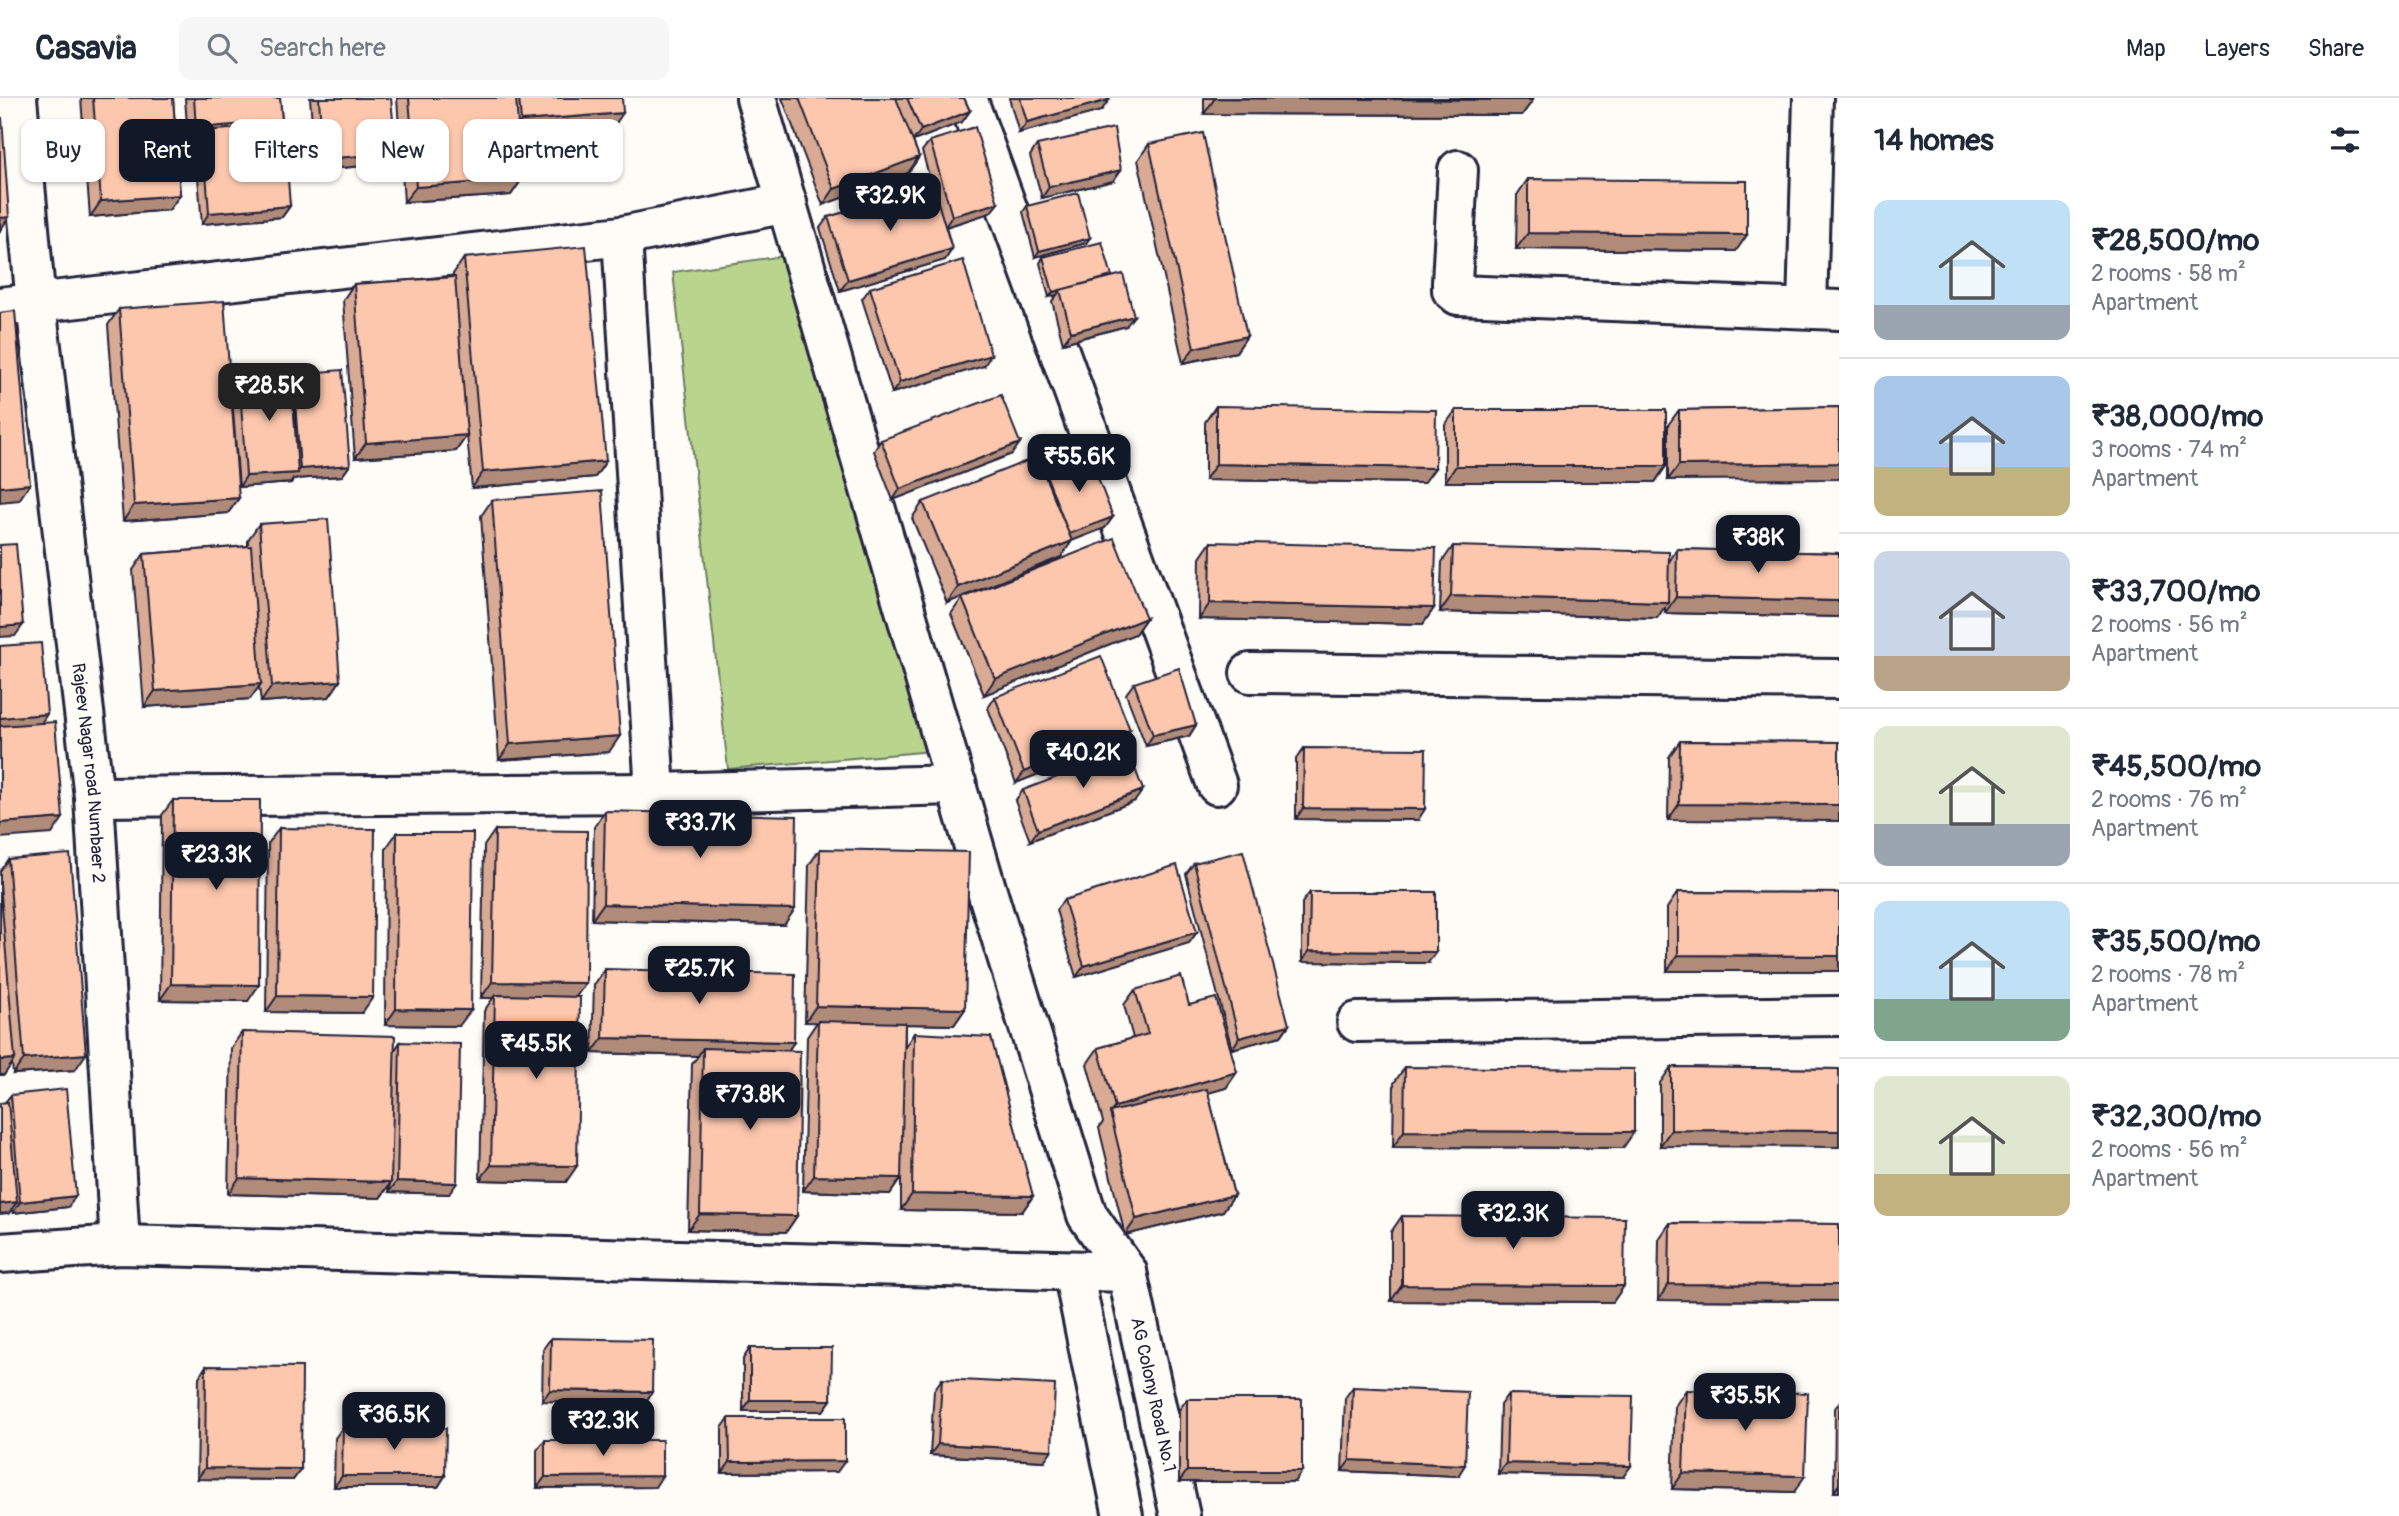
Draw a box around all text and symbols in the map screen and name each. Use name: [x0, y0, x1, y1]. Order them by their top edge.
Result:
search box: [179, 17, 669, 80]
text: Casavia: [35, 28, 137, 69]
icon: search: [203, 29, 241, 67]
text: Search here: [259, 32, 386, 64]
text: Map: [2126, 34, 2166, 63]
text: Layers: [2204, 34, 2270, 63]
text: Share: [2308, 34, 2364, 63]
chip: Buy: [21, 119, 105, 182]
chip: Rent: [119, 119, 215, 182]
chip: Filters: [229, 119, 342, 182]
chip: New: [356, 119, 449, 182]
chip: Apartment: [463, 119, 623, 182]
icon: filters: [2326, 121, 2364, 159]
text: 14 homes: [1874, 122, 1994, 159]
pin: ₹32.9K: [833, 174, 947, 233]
text: ₹32.9K: [855, 181, 925, 210]
text: ₹28,500/mo: [2091, 222, 2259, 259]
icon: home: [1930, 228, 2014, 312]
text: 2 rooms · 58 m²: [2091, 259, 2246, 288]
text: Apartment: [2091, 288, 2198, 317]
pin: ₹28.5K: [212, 364, 326, 423]
text: ₹28.5K: [234, 371, 304, 400]
text: ₹38,000/mo: [2091, 398, 2263, 435]
icon: home: [1930, 404, 2014, 488]
pin: ₹55.6K: [1022, 434, 1136, 494]
text: 3 rooms · 74 m²: [2091, 435, 2247, 464]
text: ₹55.6K: [1043, 442, 1115, 471]
text: Apartment: [2091, 464, 2198, 493]
pin: ₹38K: [1717, 516, 1799, 575]
text: ₹38K: [1732, 523, 1784, 552]
text: ₹33,700/mo: [2091, 573, 2260, 610]
icon: home: [1930, 579, 2014, 663]
text: 2 rooms · 56 m²: [2091, 610, 2248, 639]
text: Apartment: [2091, 639, 2198, 668]
street label: Rajeev Nagar road Numbaer 2: [67, 662, 110, 884]
pin: ₹40.2K: [1026, 730, 1140, 790]
text: ₹40.2K: [1046, 738, 1120, 767]
text: ₹45,500/mo: [2091, 748, 2261, 785]
icon: home: [1930, 754, 2014, 838]
text: 2 rooms · 76 m²: [2091, 785, 2247, 814]
pin: ₹33.7K: [643, 800, 757, 860]
text: ₹33.7K: [665, 808, 735, 837]
text: Apartment: [2091, 814, 2198, 843]
pin: ₹23.3K: [159, 832, 273, 892]
text: ₹23.3K: [181, 840, 251, 869]
text: ₹35,500/mo: [2091, 923, 2260, 960]
icon: home: [1930, 929, 2014, 1013]
pin: ₹25.7K: [642, 946, 756, 1006]
text: ₹25.7K: [664, 954, 734, 983]
text: 2 rooms · 78 m²: [2091, 960, 2245, 989]
text: Apartment: [2091, 989, 2198, 1018]
pin: ₹45.5K: [479, 1021, 593, 1081]
text: ₹45.5K: [501, 1029, 571, 1058]
pin: ₹73.8K: [693, 1072, 807, 1132]
text: ₹73.8K: [715, 1080, 785, 1109]
text: ₹32,300/mo: [2091, 1098, 2261, 1135]
icon: home: [1930, 1104, 2014, 1188]
text: 2 rooms · 56 m²: [2091, 1135, 2248, 1164]
text: Apartment: [2091, 1164, 2198, 1193]
pin: ₹32.3K: [1456, 1192, 1570, 1251]
text: ₹32.3K: [1477, 1199, 1549, 1228]
street label: AG Colony Road No.1: [1126, 1315, 1182, 1474]
pin: ₹35.5K: [1688, 1374, 1802, 1433]
text: ₹35.5K: [1710, 1381, 1780, 1410]
pin: ₹36.5K: [337, 1392, 451, 1452]
pin: ₹32.3K: [546, 1398, 660, 1458]
text: ₹36.5K: [358, 1400, 430, 1429]
text: ₹32.3K: [567, 1406, 639, 1435]

